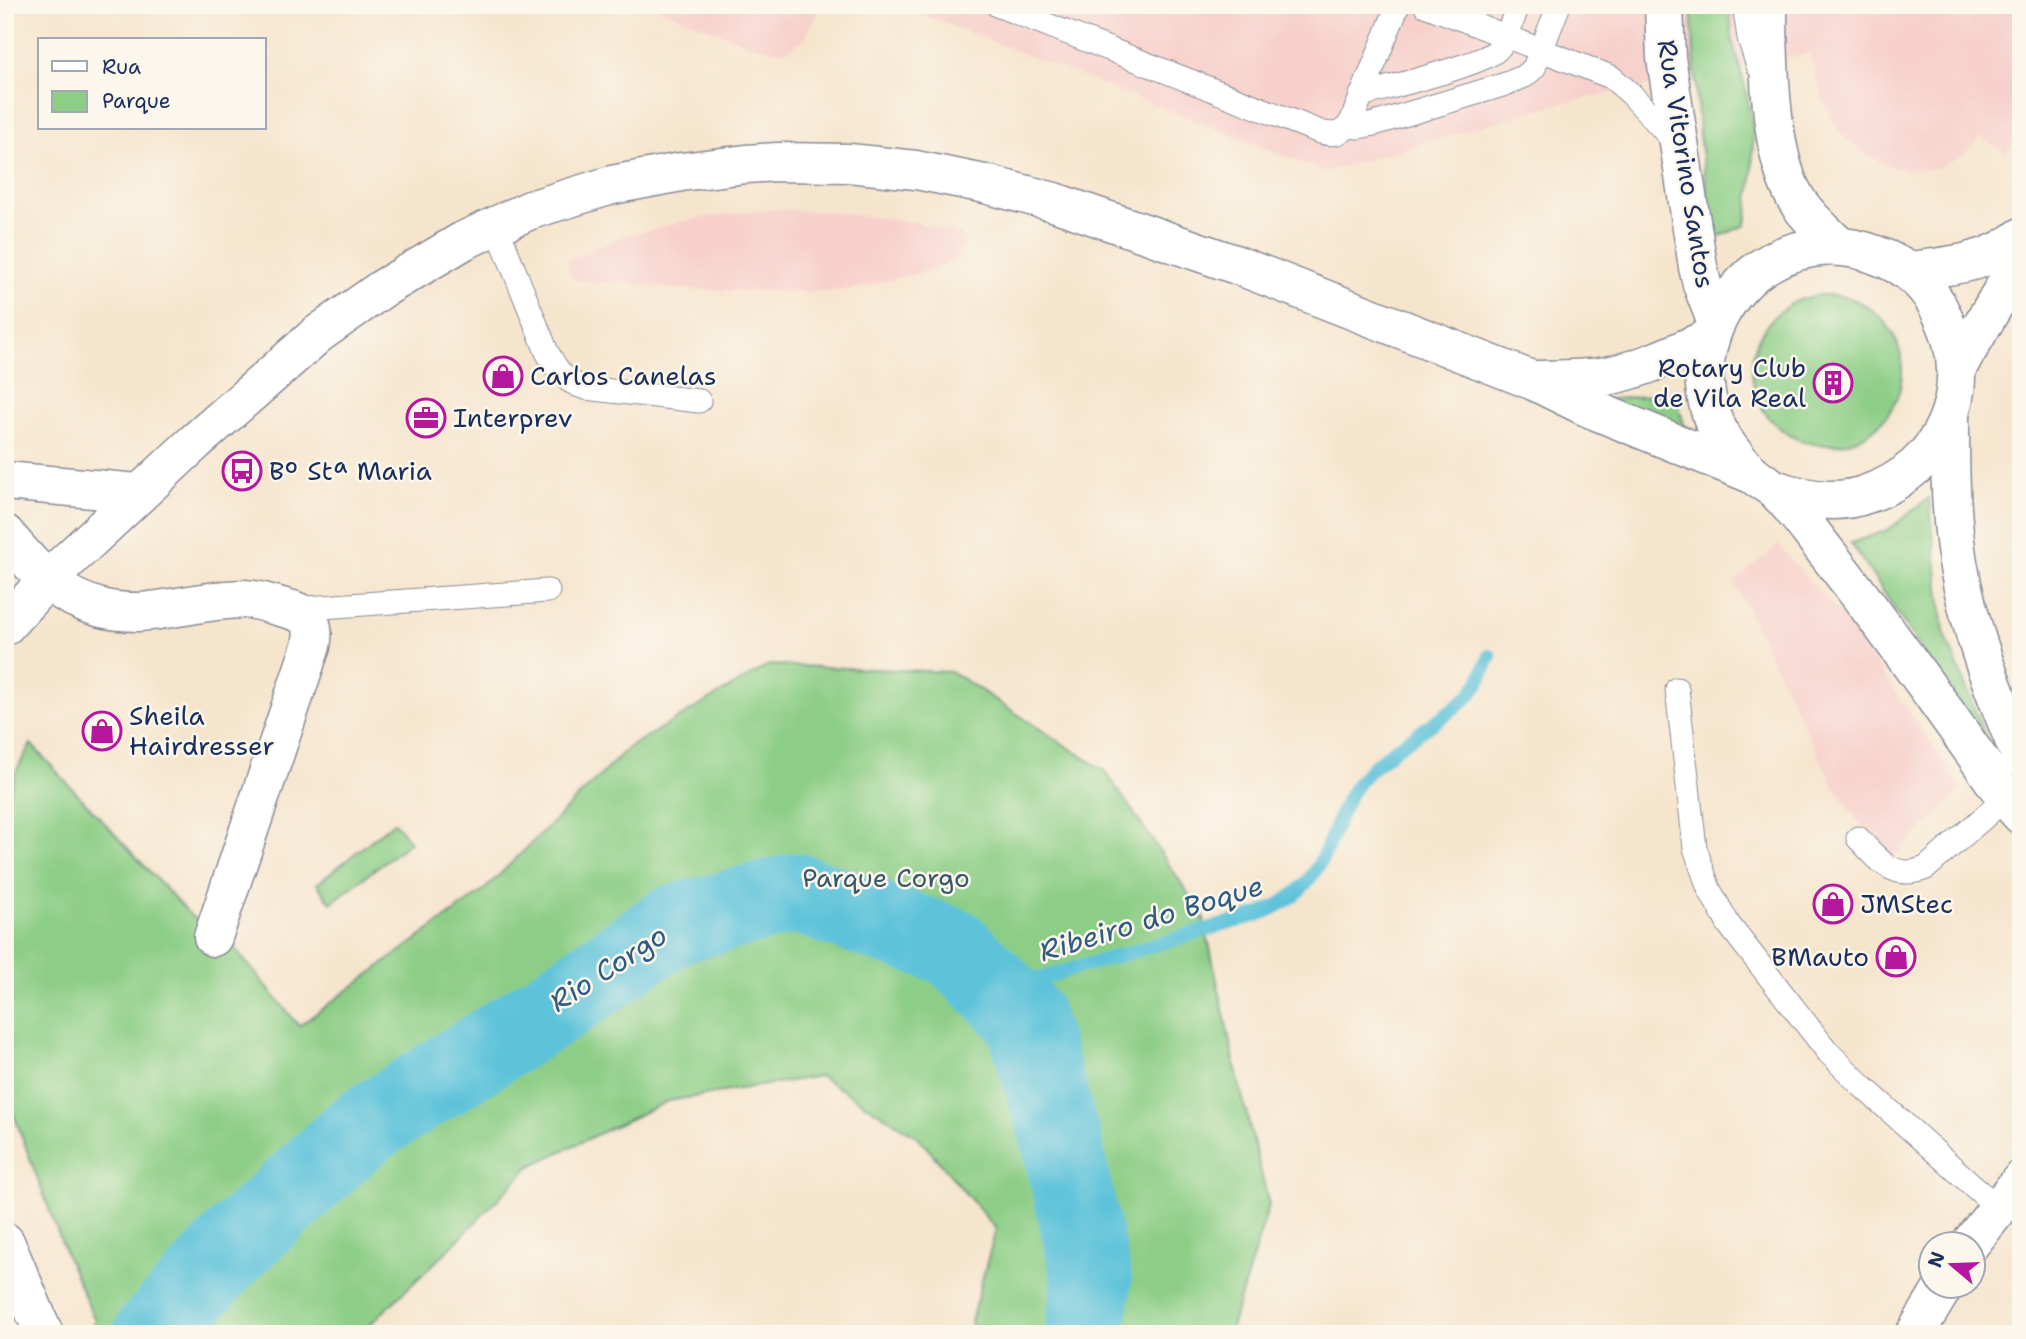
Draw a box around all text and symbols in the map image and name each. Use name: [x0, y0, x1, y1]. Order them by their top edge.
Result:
street label: Rua Vitorino Santos: [1650, 37, 1723, 291]
legend: [38, 38, 266, 130]
text: Rua: [102, 53, 141, 81]
text: Parque: [102, 87, 171, 115]
place label: Rotary Club de Vila Real: [1653, 350, 1806, 415]
shop icon: Carlos Canelas: [482, 355, 524, 397]
place label: Carlos Canelas: [530, 358, 717, 393]
building icon: Rotary Club de Vila Real: [1812, 362, 1854, 404]
office icon: Interprev: [405, 397, 447, 439]
place label: Interprev: [453, 400, 573, 435]
bus stop icon: Bº Stª Maria: [221, 450, 263, 492]
place label: Bº Stª Maria: [269, 453, 432, 488]
place label: Sheila Hairdresser: [129, 698, 275, 763]
shop icon: Sheila Hairdresser: [81, 710, 123, 752]
park label: Parque Corgo: [802, 860, 970, 895]
water label: Ribeiro do Boque: [1034, 866, 1268, 970]
shop icon: JMStec: [1812, 883, 1854, 925]
place label: JMStec: [1860, 886, 1953, 921]
water label: Rio Corgo: [542, 916, 674, 1020]
shop icon: BMauto: [1875, 936, 1917, 978]
place label: BMauto: [1771, 939, 1869, 974]
north arrow: [1918, 1230, 1988, 1300]
text: N: [1922, 1248, 1951, 1271]

